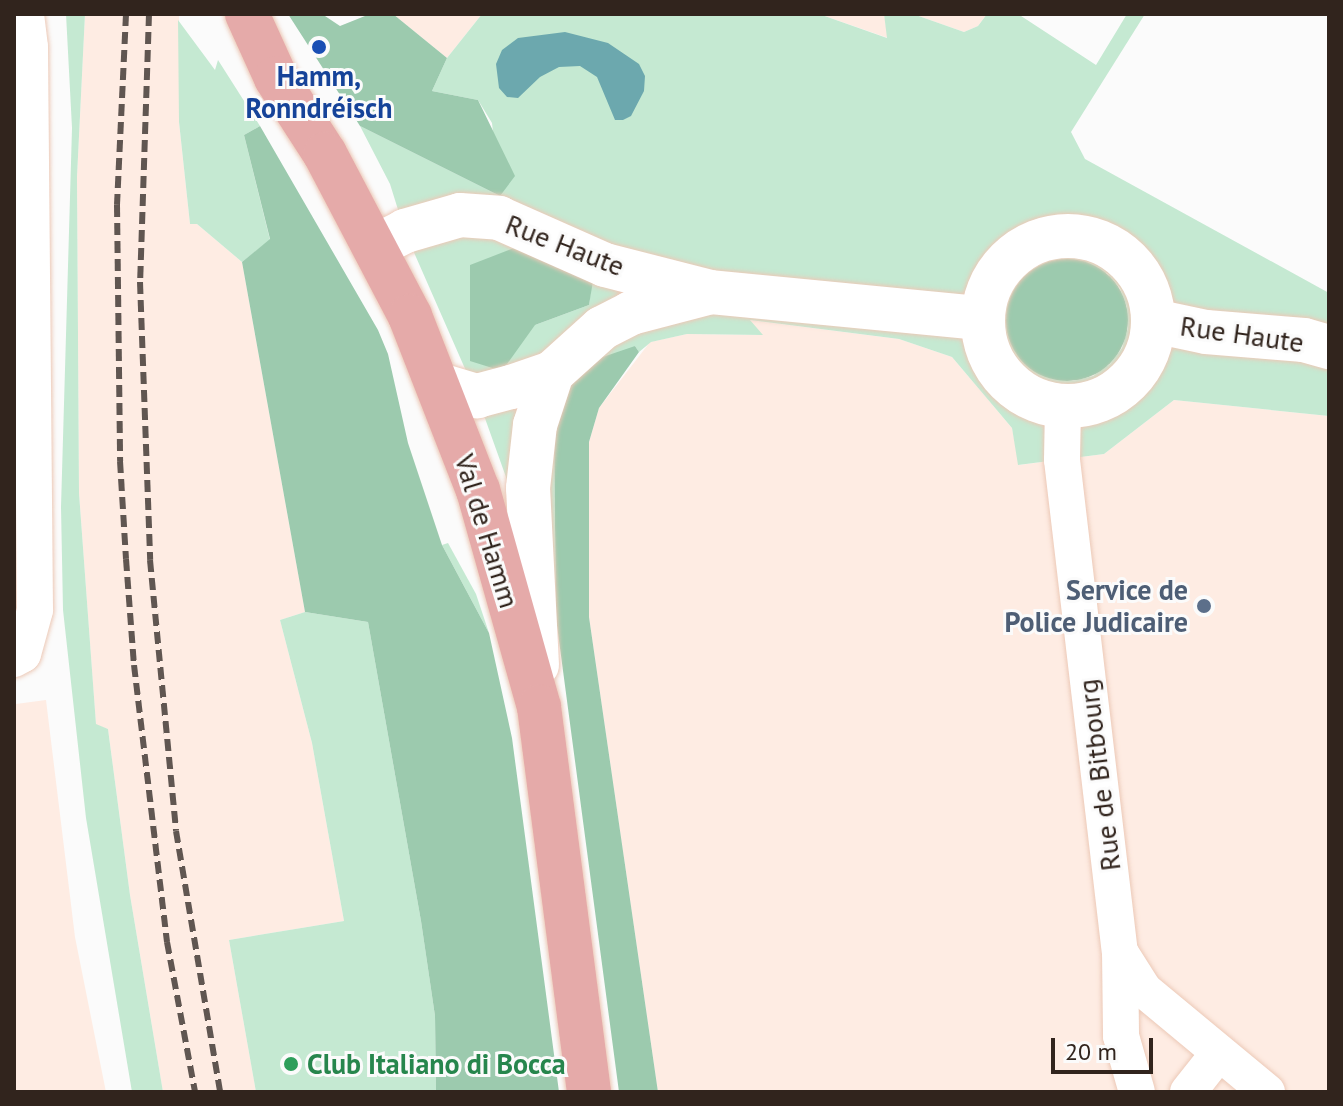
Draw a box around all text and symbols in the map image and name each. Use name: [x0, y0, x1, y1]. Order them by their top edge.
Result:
marker: Hamm, Ronndréisch: [310, 38, 328, 56]
place label: Hamm, Ronndréisch: [246, 59, 392, 125]
street label: Rue Haute: [501, 207, 629, 283]
street label: Rue Haute: [1178, 309, 1306, 359]
street label: Val de Hamm: [448, 450, 526, 612]
place label: Service de Police Judicaire: [1005, 573, 1188, 639]
marker: Service de Police Judicaire: [1195, 597, 1213, 615]
street label: Rue de Bitbourg: [1071, 677, 1127, 873]
scale bar: [1055, 1022, 1157, 1072]
text: 20 m: [1065, 1036, 1117, 1067]
place label: Club Italiano di Bocca: [307, 1047, 566, 1081]
marker: Club Italiano di Bocca: [282, 1055, 300, 1073]

